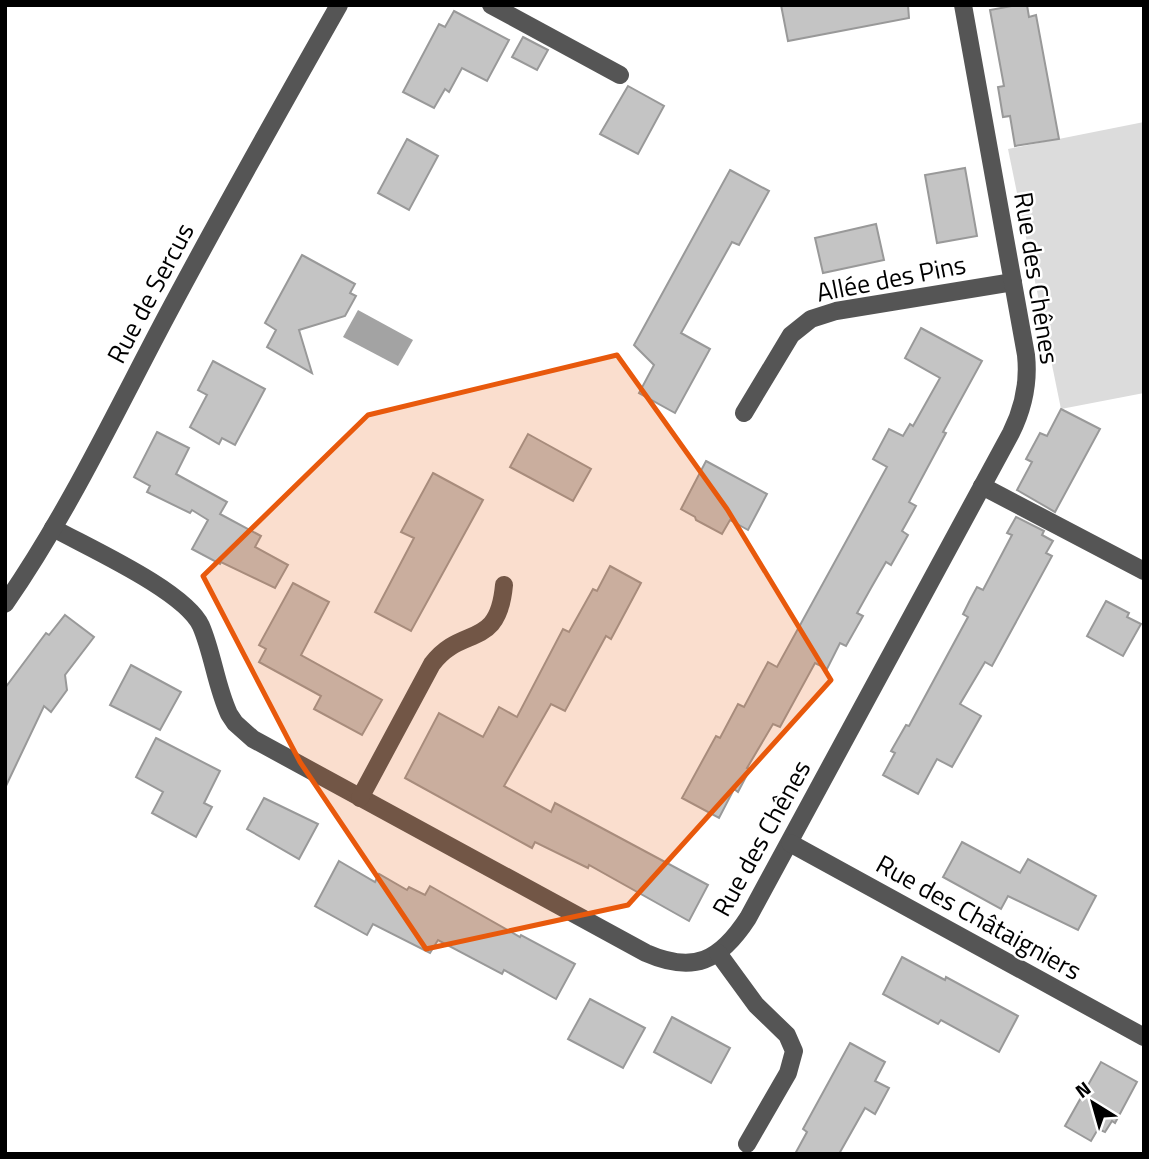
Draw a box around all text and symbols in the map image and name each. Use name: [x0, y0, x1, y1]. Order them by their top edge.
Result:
street label: Rue des Chênes: [1004, 189, 1070, 367]
street label: Rue de Sercus: [97, 216, 203, 370]
street label: Allée des Pins: [813, 244, 969, 312]
street label: Rue des Chênes: [702, 753, 820, 923]
street label: Rue des Châtaigniers: [869, 844, 1089, 990]
north arrow: [1058, 1068, 1128, 1138]
text: N: [1068, 1073, 1096, 1105]

